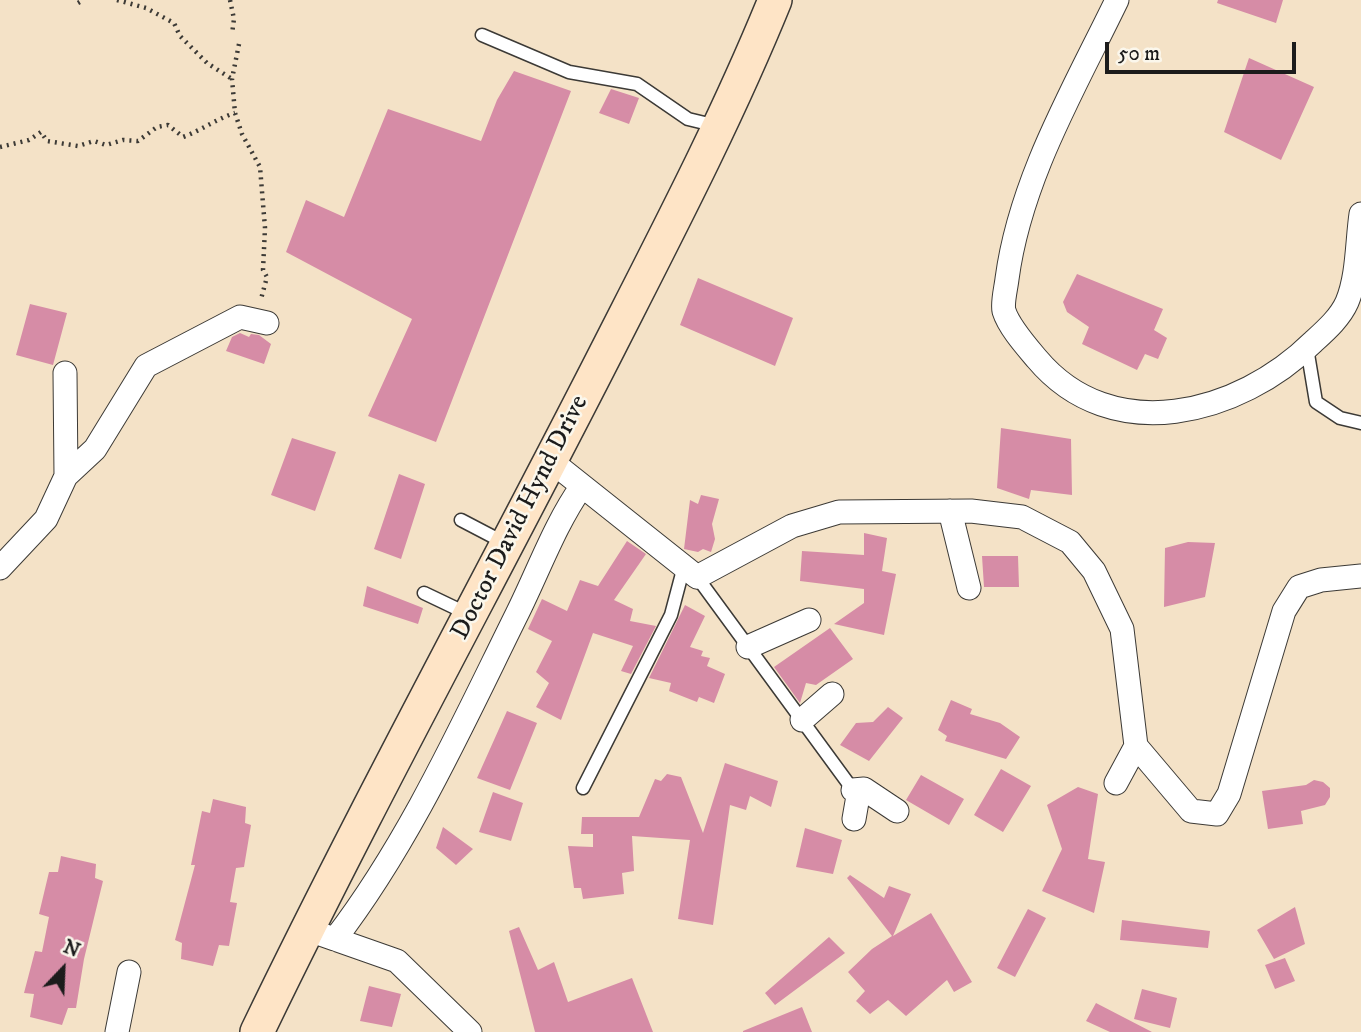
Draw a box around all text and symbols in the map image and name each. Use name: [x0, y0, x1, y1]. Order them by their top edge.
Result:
scale bar: [1109, 28, 1300, 72]
text: 50 m: [1118, 41, 1160, 67]
street label: Doctor David Hynd Drive: [446, 391, 596, 645]
north arrow: [28, 934, 98, 1004]
text: N: [60, 936, 83, 963]

